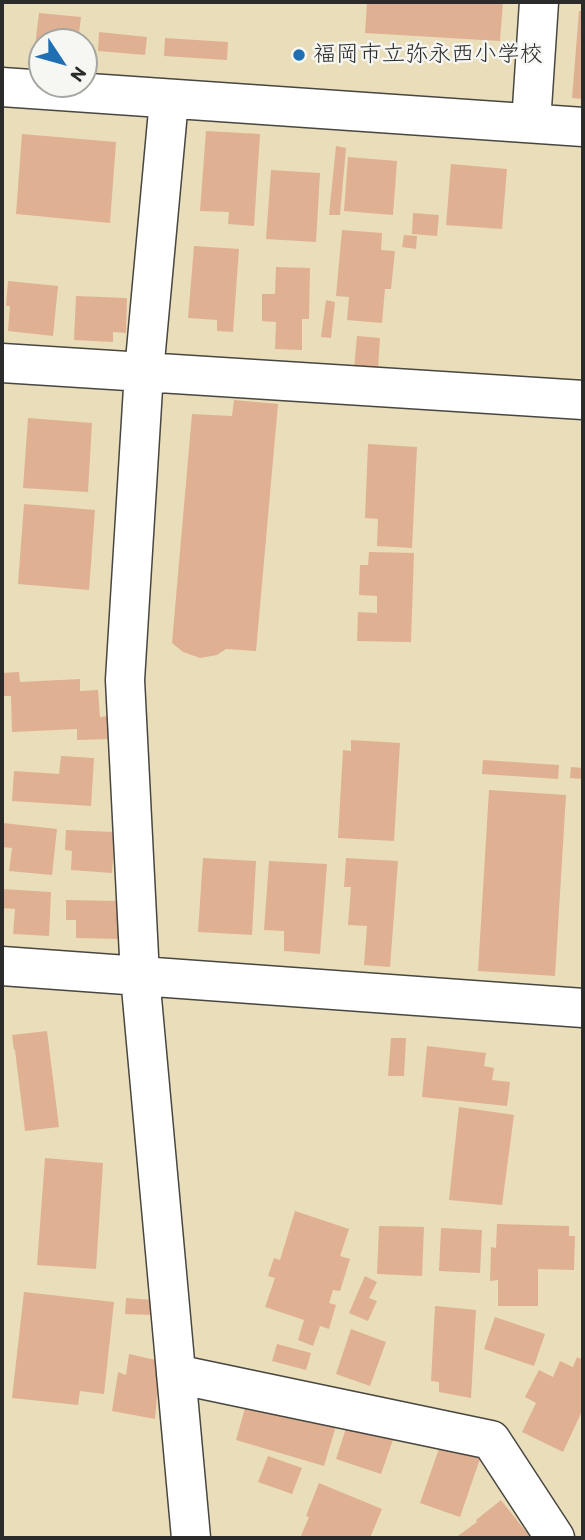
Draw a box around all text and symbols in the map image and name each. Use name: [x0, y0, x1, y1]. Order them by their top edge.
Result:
north arrow: [28, 28, 98, 98]
place label: 福岡市立弥永西小学校: [313, 41, 543, 69]
marker: 福岡市立弥永西小学校: [291, 47, 307, 63]
text: N: [66, 63, 92, 86]

